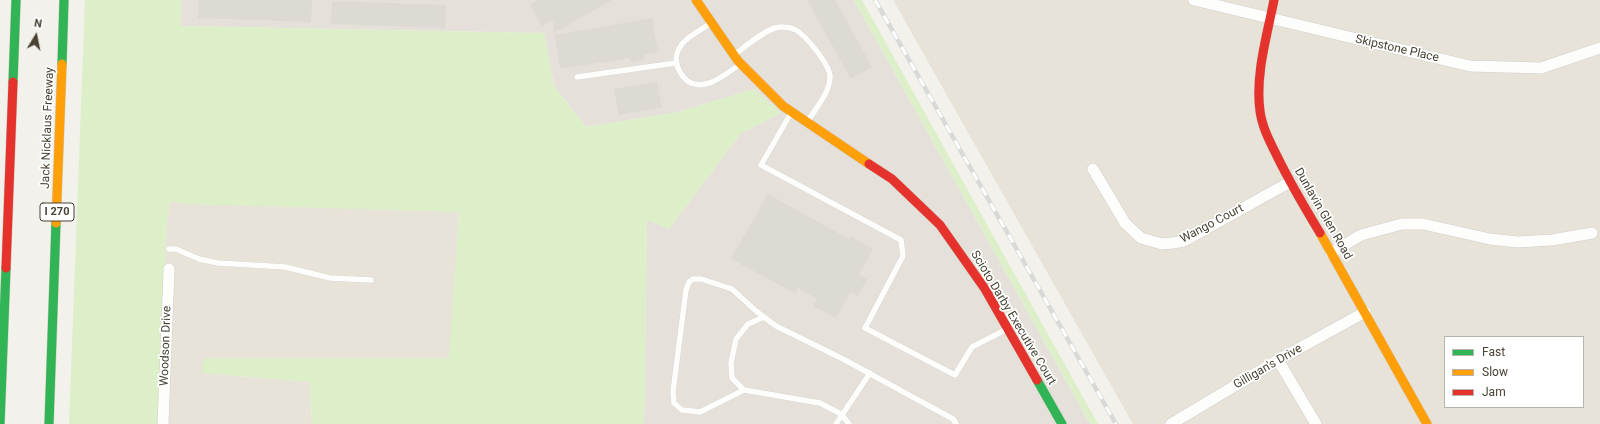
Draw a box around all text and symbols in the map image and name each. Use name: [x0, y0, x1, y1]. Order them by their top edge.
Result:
north arrow: [16, 16, 56, 56]
text: N: [33, 17, 43, 31]
street label: Skipstone Place: [1354, 32, 1440, 66]
street label: Jack Nicklaus Freeway: [39, 67, 57, 189]
street label: Dunlavin Glen Road: [1291, 166, 1355, 262]
street label: Wango Court: [1178, 201, 1246, 247]
road number: I 270: [40, 203, 74, 221]
street label: Scioto Darby Executive Court: [967, 248, 1059, 388]
street label: Woodson Drive: [157, 306, 175, 386]
legend: [1444, 336, 1584, 408]
street label: Gilligan's Drive: [1231, 342, 1305, 392]
text: Fast: [1482, 345, 1505, 359]
text: Slow: [1482, 365, 1508, 379]
text: Jam: [1482, 385, 1506, 399]

